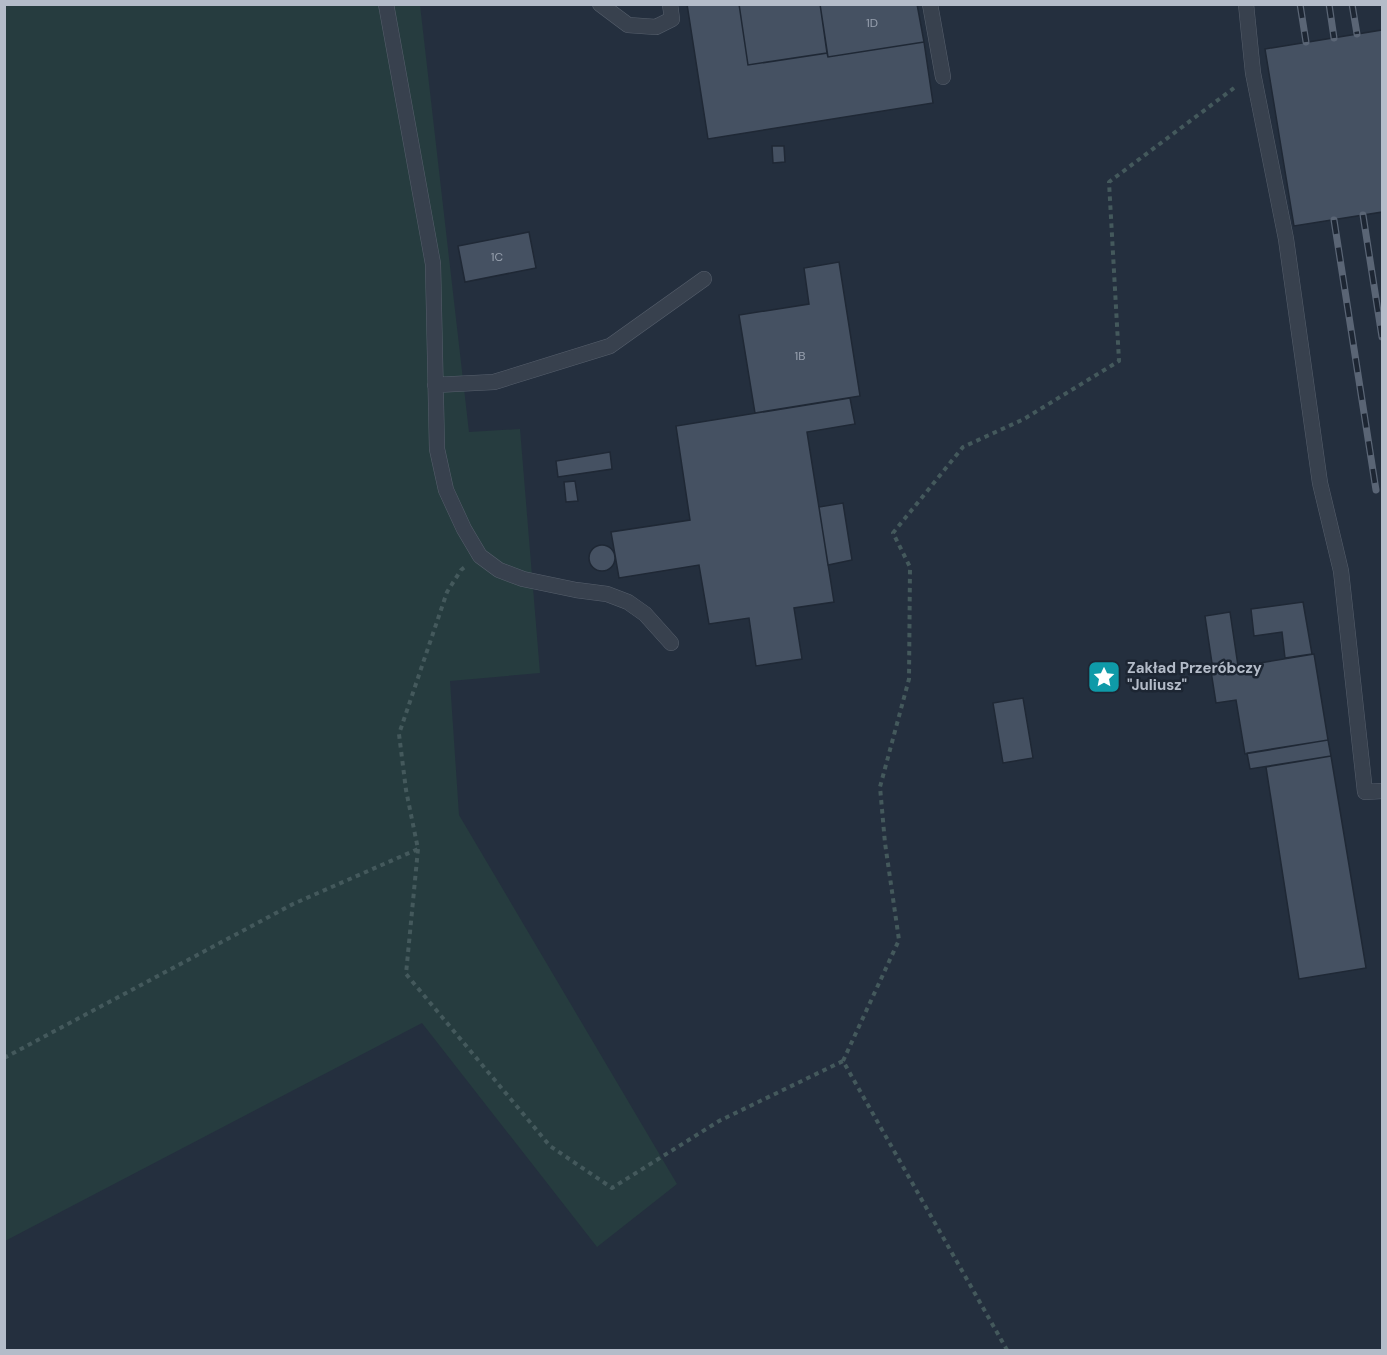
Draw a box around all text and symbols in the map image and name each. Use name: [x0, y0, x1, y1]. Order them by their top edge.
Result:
house number: 1D: [866, 15, 878, 31]
house number: 1C: [491, 249, 504, 265]
house number: 1B: [795, 348, 805, 364]
place label: Zakład Przeróbczy "Juliusz": [1127, 658, 1262, 695]
place icon: Zakład Przeróbczy "Juliusz": [1086, 659, 1122, 695]

